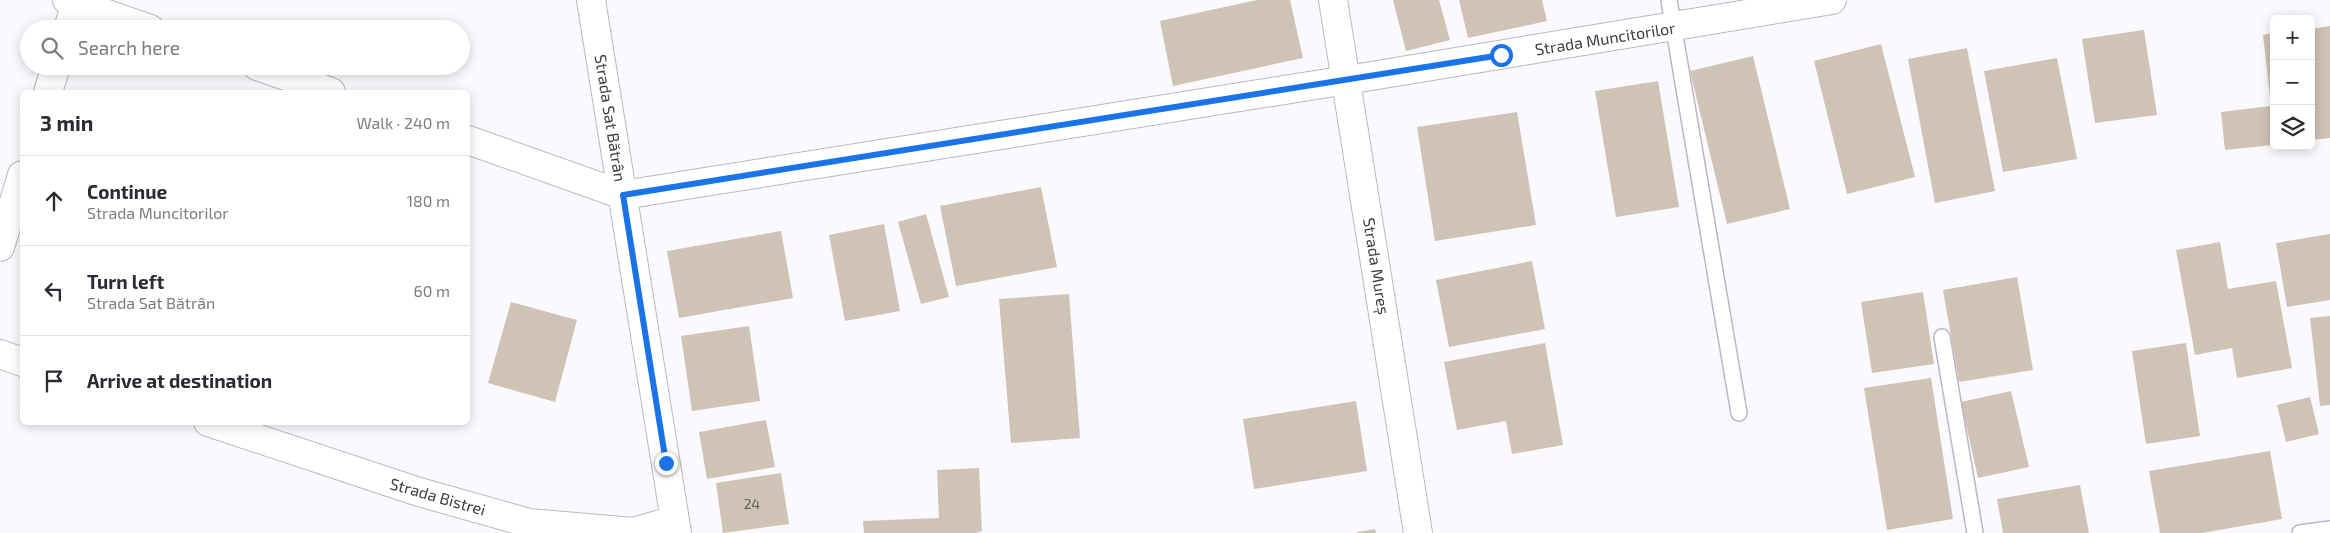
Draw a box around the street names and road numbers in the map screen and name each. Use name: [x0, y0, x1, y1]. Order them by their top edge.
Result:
street label: Strada Muncitorilor: [1534, 17, 1677, 58]
street label: Strada Sat Bătrân: [592, 53, 630, 183]
street label: Strada Mureș: [1358, 216, 1394, 316]
street label: Strada Bistrei: [388, 473, 488, 519]

